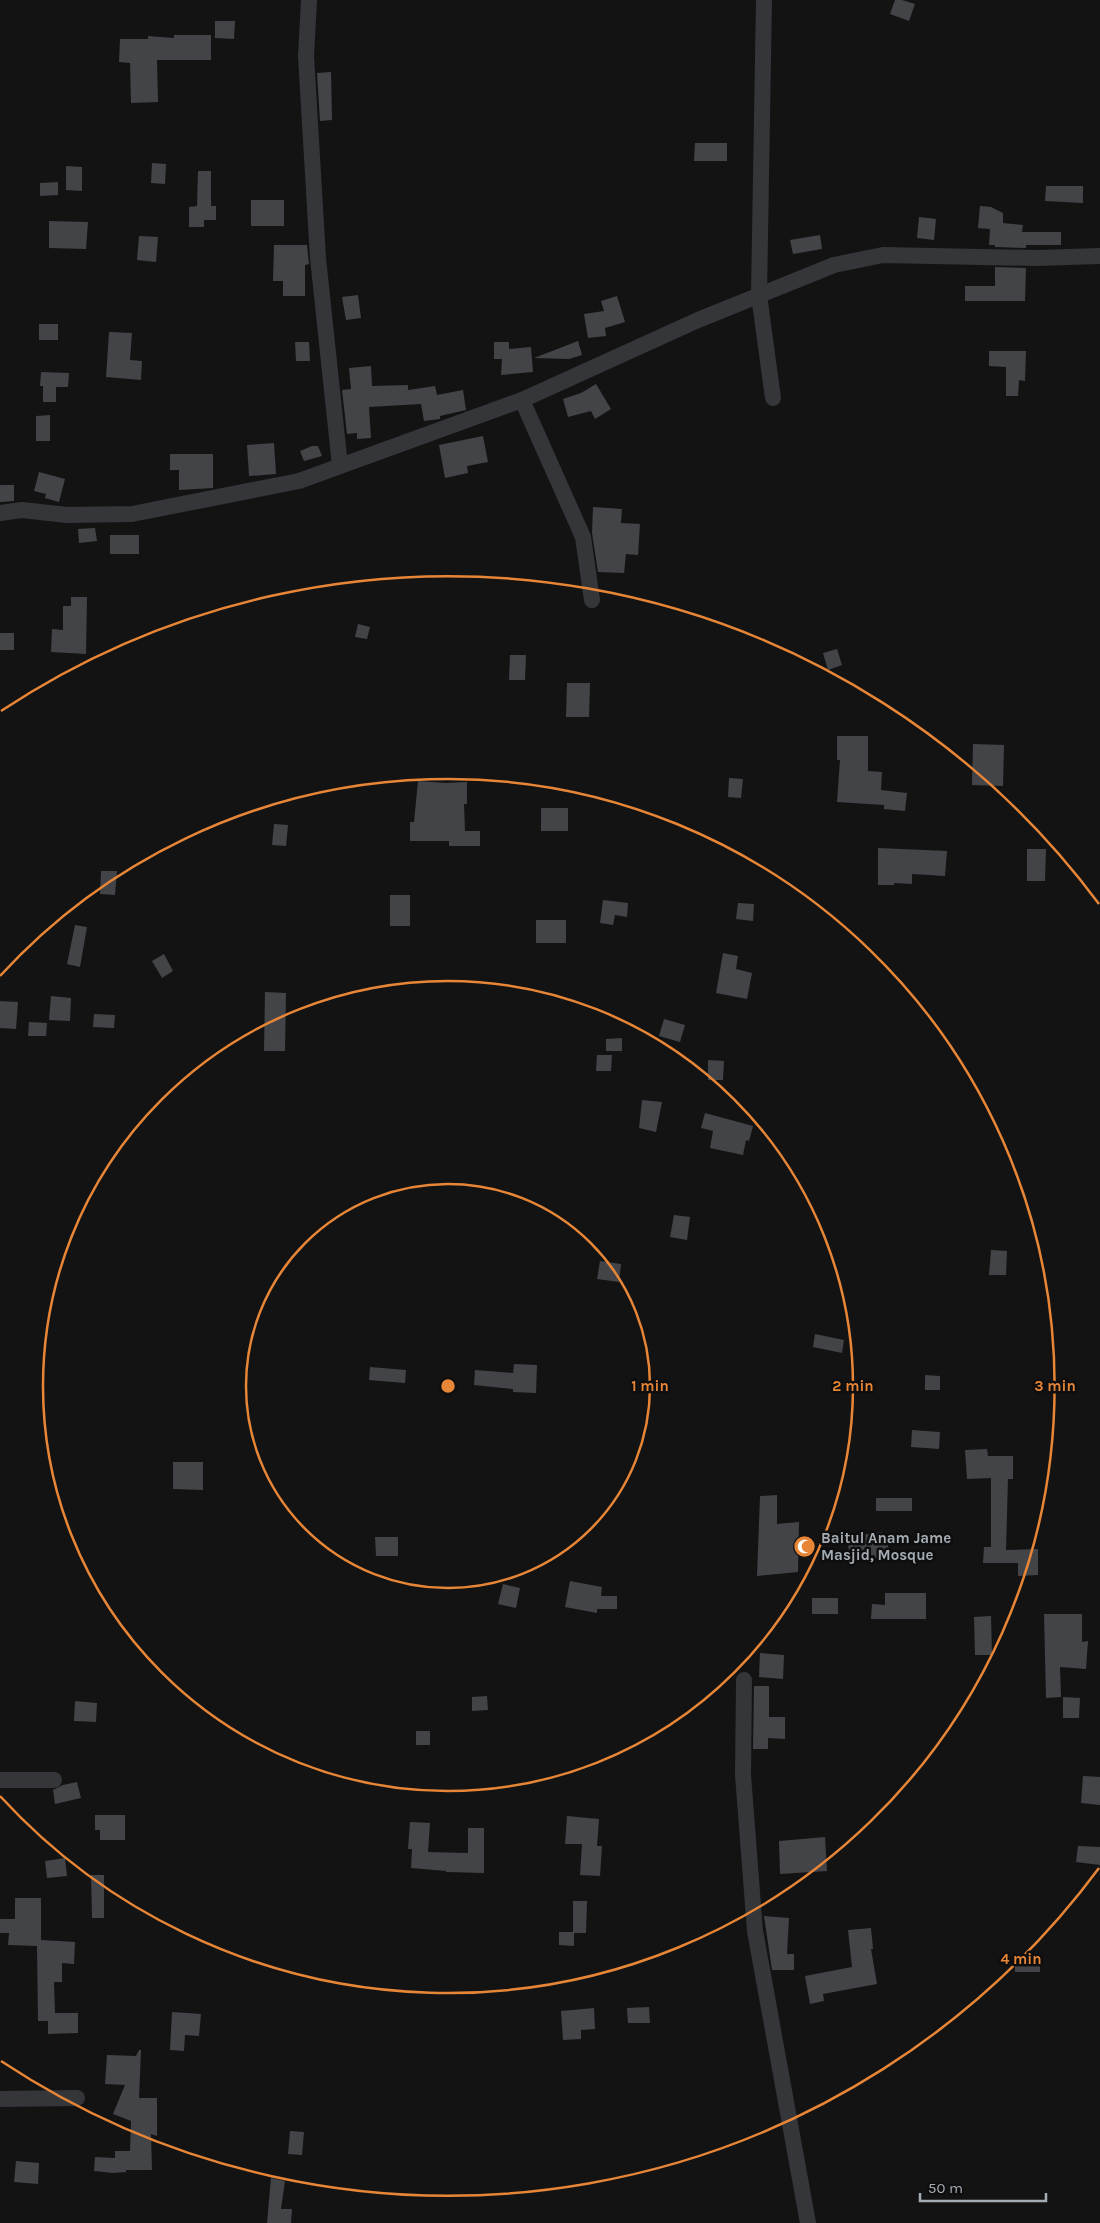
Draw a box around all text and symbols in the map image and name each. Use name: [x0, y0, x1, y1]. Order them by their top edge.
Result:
centre of rings: [439, 1377, 457, 1395]
text: 1 min: [631, 1377, 669, 1395]
text: 2 min: [832, 1377, 874, 1395]
text: 3 min: [1034, 1377, 1076, 1395]
place label: Baitul Anam Jame Masjid, Mosque: [821, 1529, 951, 1564]
mosque icon: Baitul Anam Jame Masjid, Mosque: [793, 1535, 817, 1559]
text: 4 min: [1000, 1950, 1042, 1968]
scale bar: [920, 2170, 1046, 2202]
text: 50 m: [928, 2179, 963, 2197]

